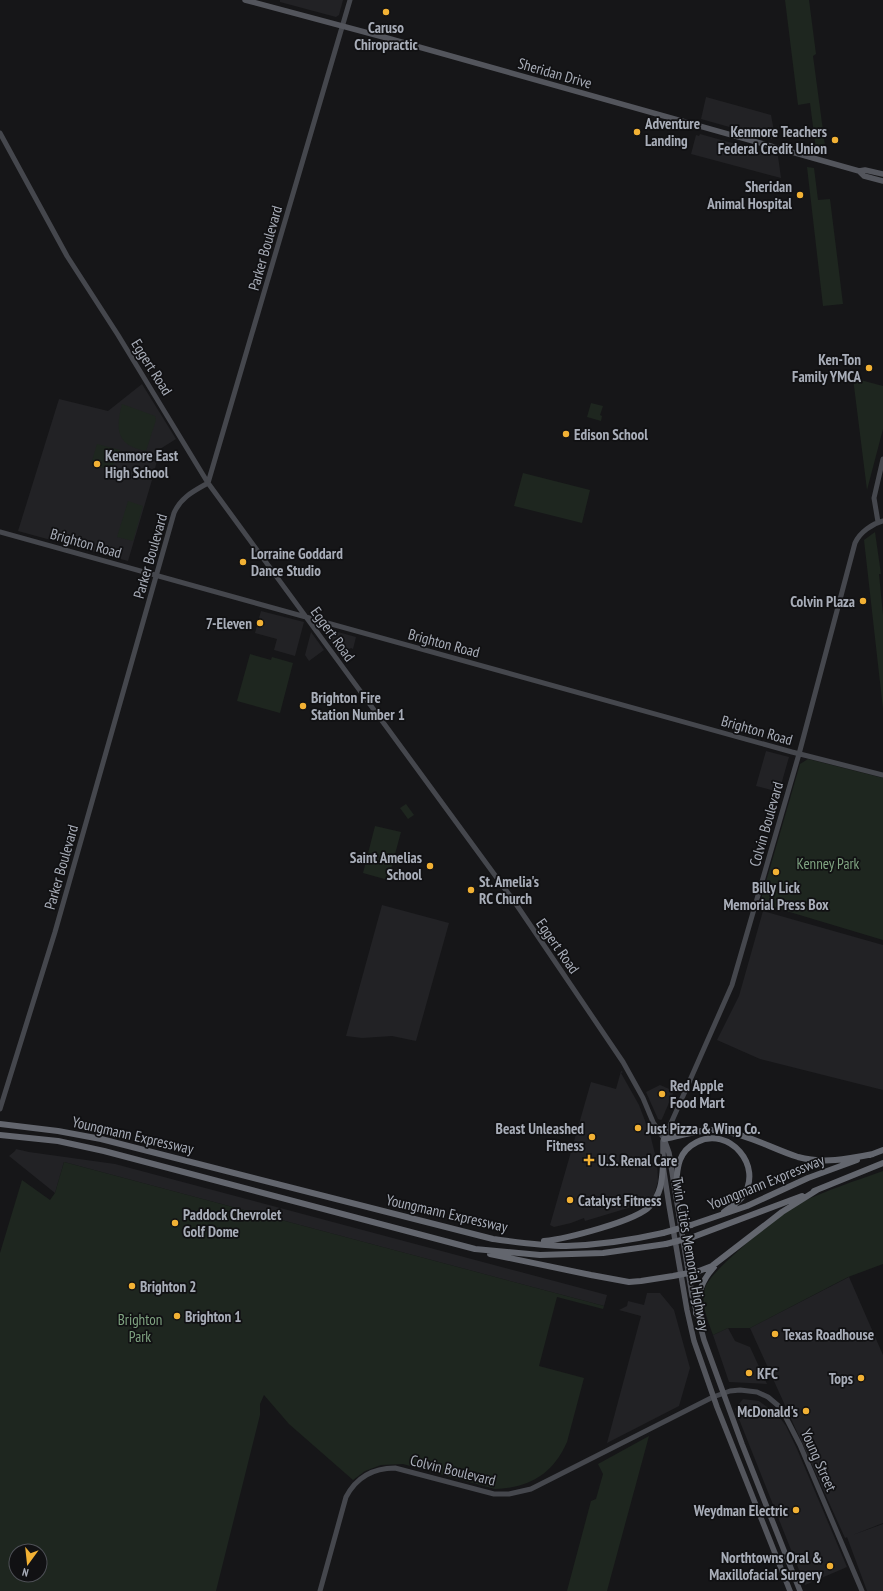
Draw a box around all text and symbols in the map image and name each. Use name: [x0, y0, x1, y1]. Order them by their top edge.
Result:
marker: Caruso Chiropractic: [381, 7, 391, 17]
place label: Caruso Chiropractic: [354, 18, 419, 54]
street label: Sheridan Drive: [516, 53, 594, 93]
place label: Adventure Landing: [644, 114, 700, 150]
place label: Kenmore Teachers Federal Credit Union: [718, 122, 827, 158]
marker: Adventure Landing: [632, 127, 642, 137]
marker: Kenmore Teachers Federal Credit Union: [830, 135, 840, 145]
place label: Sheridan Animal Hospital: [706, 177, 792, 213]
marker: Sheridan Animal Hospital: [795, 190, 805, 200]
street label: Parker Boulevard: [244, 203, 286, 293]
street label: Eggert Road: [127, 335, 177, 399]
place label: Ken-Ton Family YMCA: [792, 350, 861, 386]
marker: Ken-Ton Family YMCA: [864, 363, 874, 373]
place label: Edison School: [574, 425, 648, 444]
marker: Edison School: [561, 429, 571, 439]
place label: Kenmore East High School: [105, 446, 179, 482]
marker: Kenmore East High School: [92, 459, 102, 469]
street label: Parker Boulevard: [129, 511, 171, 601]
street label: Brighton Road: [48, 524, 124, 562]
place label: Lorraine Goddard Dance Studio: [251, 544, 343, 580]
marker: Lorraine Goddard Dance Studio: [238, 557, 248, 567]
place label: Colvin Plaza: [790, 592, 855, 611]
marker: Colvin Plaza: [858, 596, 868, 606]
street label: Eggert Road: [307, 603, 359, 665]
place label: 7-Eleven: [206, 614, 252, 633]
marker: 7-Eleven: [255, 618, 265, 628]
street label: Brighton Road: [406, 624, 482, 662]
place label: Brighton Fire Station Number 1: [311, 688, 405, 724]
marker: Brighton Fire Station Number 1: [298, 701, 308, 711]
street label: Brighton Road: [719, 711, 795, 749]
street label: Colvin Boulevard: [745, 779, 787, 869]
street label: Parker Boulevard: [40, 822, 82, 912]
place label: Saint Amelias School: [350, 848, 422, 884]
park label: Kenney Park: [797, 854, 860, 873]
marker: Saint Amelias School: [425, 861, 435, 871]
marker: Billy Lick Memorial Press Box: [771, 867, 781, 877]
place label: St. Amelia's RC Church: [479, 872, 539, 908]
place label: Billy Lick Memorial Press Box: [723, 878, 829, 914]
marker: St. Amelia's RC Church: [466, 885, 476, 895]
street label: Eggert Road: [532, 915, 584, 977]
place label: Red Apple Food Mart: [670, 1076, 725, 1112]
marker: Red Apple Food Mart: [657, 1089, 667, 1099]
street label: Youngmann Expressway: [70, 1112, 196, 1158]
place label: Beast Unleashed Fitness: [496, 1119, 584, 1155]
place label: Just Pizza & Wing Co.: [645, 1119, 760, 1138]
marker: Just Pizza & Wing Co.: [633, 1123, 643, 1133]
marker: Beast Unleashed Fitness: [587, 1132, 597, 1142]
street label: Youngmann Expressway: [705, 1150, 827, 1214]
place label: U.S. Renal Care: [598, 1151, 677, 1170]
marker: U.S. Renal Care: [583, 1154, 595, 1166]
street label: Twin Cities Memorial Highway: [668, 1176, 714, 1333]
street label: Youngmann Expressway: [384, 1190, 510, 1236]
place label: Catalyst Fitness: [578, 1191, 662, 1210]
marker: Catalyst Fitness: [565, 1195, 575, 1205]
place label: Paddock Chevrolet Golf Dome: [183, 1205, 282, 1241]
marker: Paddock Chevrolet Golf Dome: [170, 1218, 180, 1228]
place label: Brighton 2: [140, 1277, 197, 1296]
marker: Brighton 2: [127, 1281, 137, 1291]
place label: Brighton 1: [185, 1307, 242, 1326]
park label: Brighton Park: [118, 1310, 162, 1346]
marker: Brighton 1: [172, 1311, 182, 1321]
place label: Texas Roadhouse: [783, 1325, 874, 1344]
marker: Texas Roadhouse: [770, 1329, 780, 1339]
place label: KFC: [757, 1364, 778, 1383]
marker: KFC: [744, 1368, 754, 1378]
place label: Tops: [829, 1369, 853, 1388]
marker: Tops: [856, 1373, 866, 1383]
place label: McDonald's: [737, 1402, 798, 1421]
marker: McDonald's: [801, 1406, 811, 1416]
street label: Young Street: [797, 1426, 841, 1494]
street label: Colvin Boulevard: [408, 1450, 498, 1490]
place label: Weydman Electric: [693, 1501, 789, 1520]
marker: Weydman Electric: [791, 1505, 801, 1515]
north arrow: [8, 1543, 48, 1583]
place label: Northtowns Oral & Maxillofacial Surgery: [709, 1548, 823, 1584]
marker: Northtowns Oral & Maxillofacial Surgery: [825, 1561, 835, 1571]
text: N: [21, 1565, 30, 1580]

